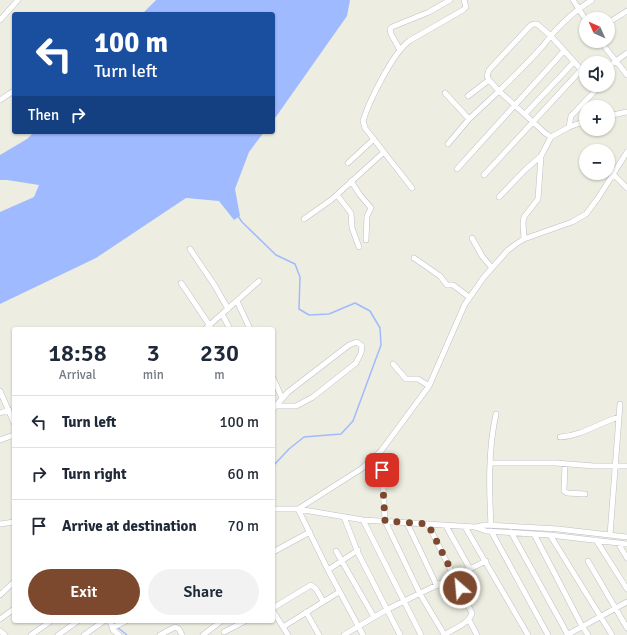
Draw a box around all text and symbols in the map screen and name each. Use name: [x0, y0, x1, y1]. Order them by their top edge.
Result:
north arrow: [579, 12, 615, 48]
map controls: [579, 12, 615, 180]
text: 100 m: [94, 26, 168, 60]
icon: left: [28, 28, 80, 80]
button: sound: [579, 56, 615, 92]
text: Turn left: [94, 60, 157, 82]
button: +: [579, 100, 615, 136]
icon: right: [67, 104, 89, 126]
text: Then: [28, 106, 59, 124]
button: −: [579, 144, 615, 180]
text: 18:58: [48, 338, 107, 368]
text: 3: [147, 338, 160, 368]
text: 230: [200, 338, 239, 368]
text: Arrival: [59, 367, 96, 383]
text: min: [143, 367, 164, 383]
text: m: [214, 367, 225, 383]
icon: left: [28, 411, 50, 433]
text: Turn left: [62, 413, 116, 431]
text: 100 m: [219, 413, 259, 431]
pin: [365, 453, 399, 487]
icon: arrive: [371, 459, 393, 481]
icon: right: [28, 463, 50, 485]
text: Turn right: [62, 465, 127, 483]
text: 60 m: [228, 465, 259, 483]
icon: arrive: [28, 515, 50, 537]
text: Arrive at destination: [62, 517, 197, 535]
text: 70 m: [228, 517, 259, 535]
position arrow: [439, 567, 481, 609]
button: Exit: [28, 569, 140, 615]
button: Share: [148, 569, 259, 615]

